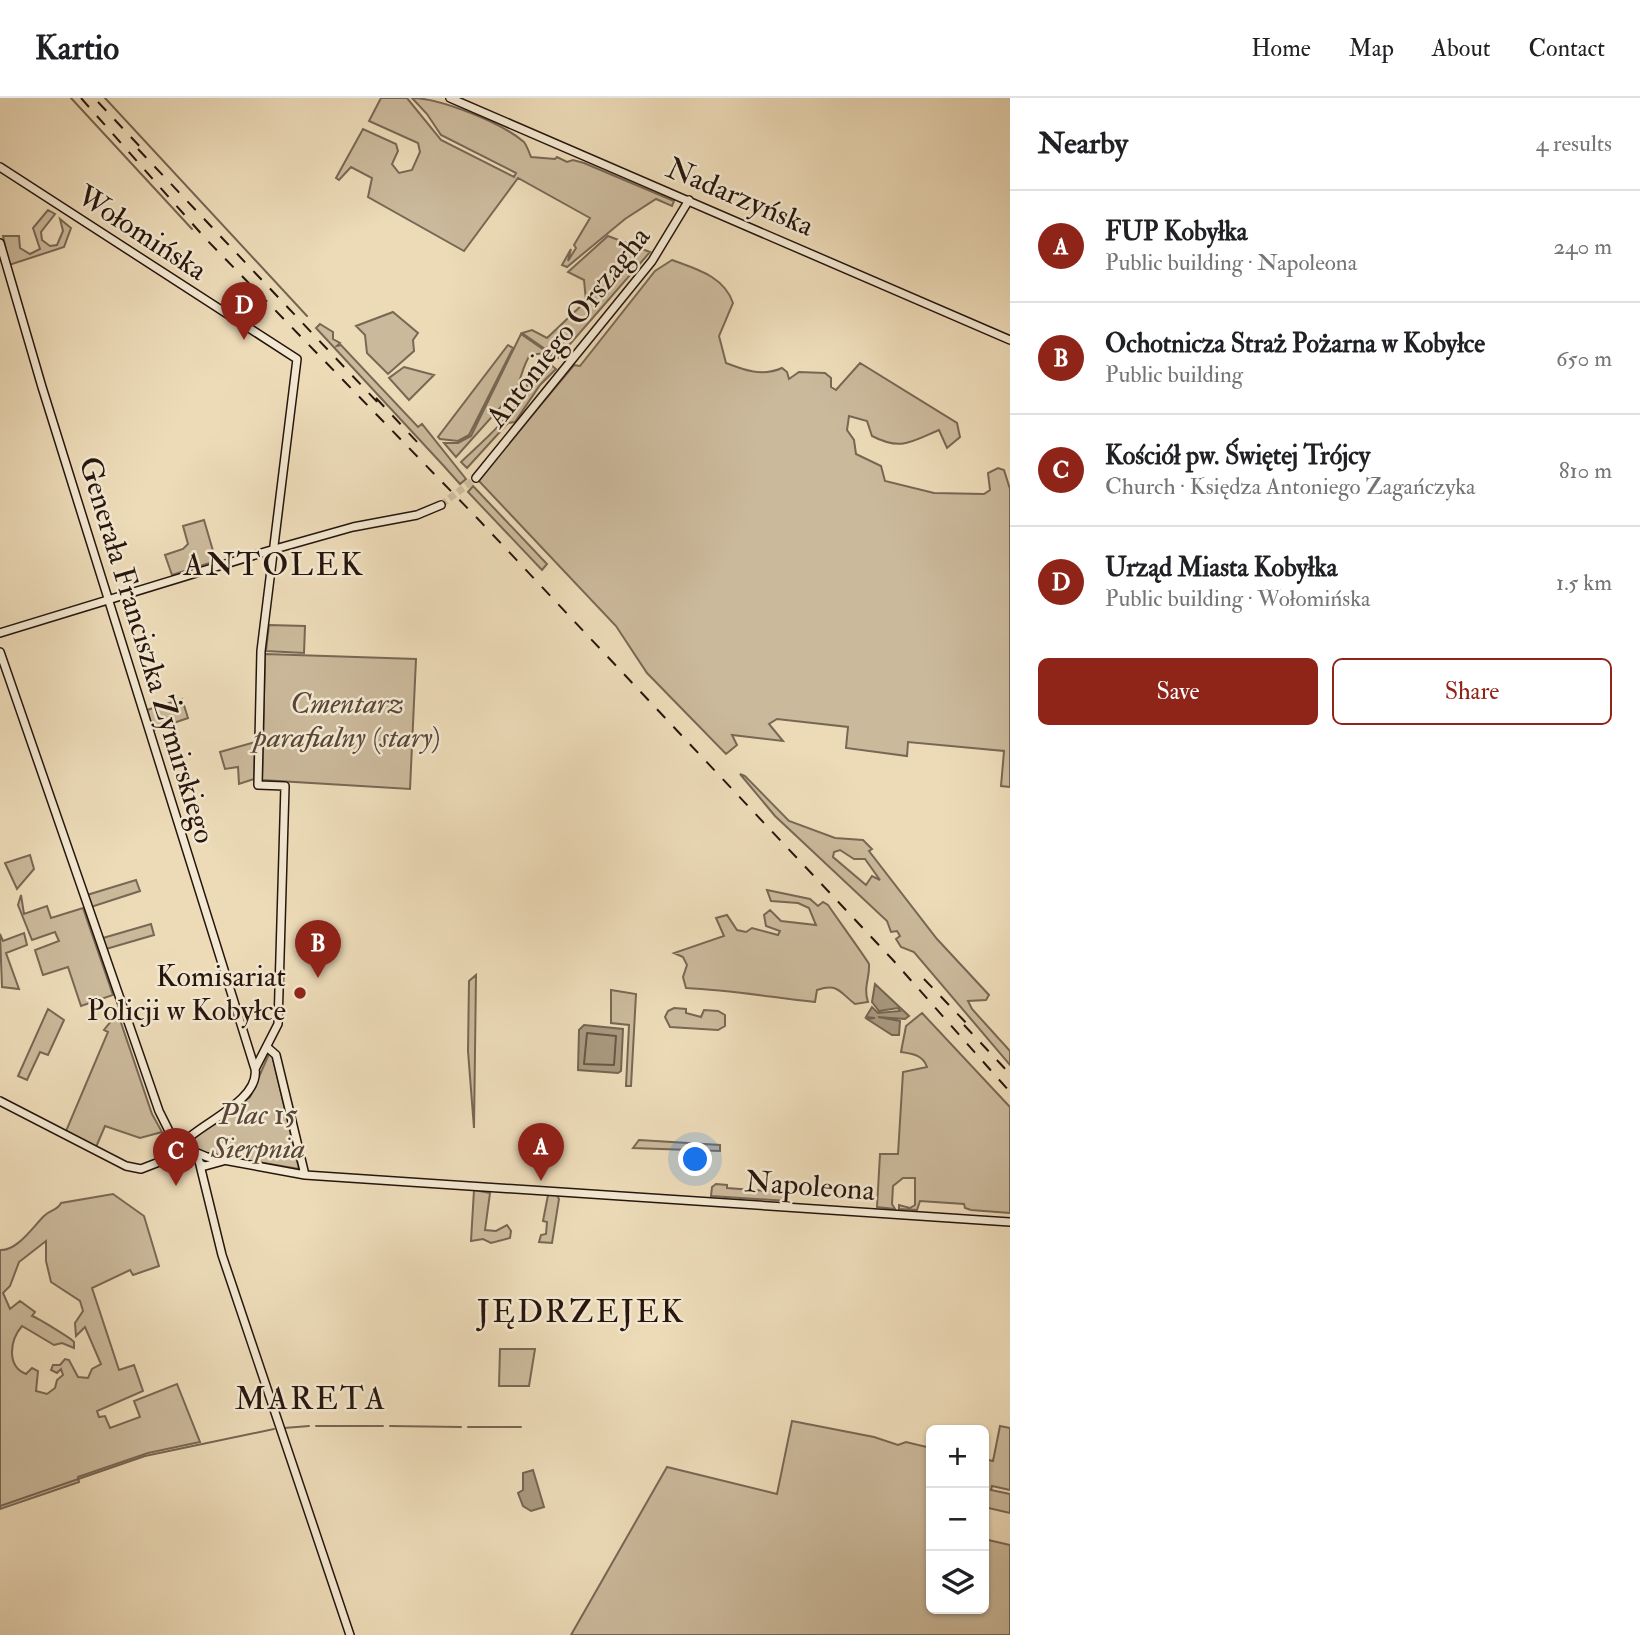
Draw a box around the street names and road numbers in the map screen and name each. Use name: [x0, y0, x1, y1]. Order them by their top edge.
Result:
street label: Nadarzyńska: [661, 149, 820, 245]
street label: Wołomińska: [69, 177, 215, 289]
street label: Antoniego Orszagha: [477, 218, 659, 436]
street label: Generała Franciszka Żymirskiego: [71, 452, 223, 848]
street label: Napoleona: [744, 1163, 877, 1209]

